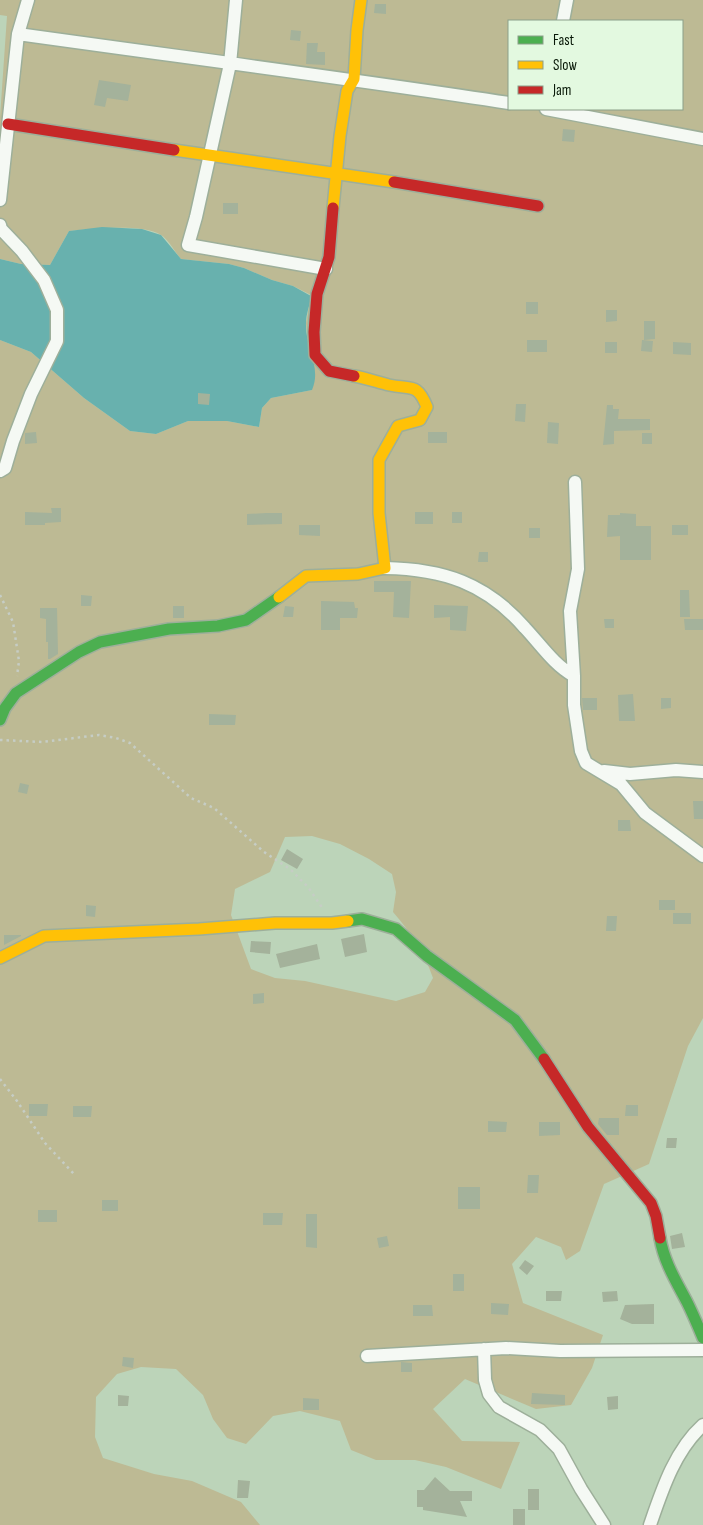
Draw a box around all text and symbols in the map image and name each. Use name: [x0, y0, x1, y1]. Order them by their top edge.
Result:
legend: [508, 20, 683, 110]
text: Fast: [553, 31, 575, 50]
text: Slow: [553, 56, 577, 75]
text: Jam: [552, 81, 571, 100]

